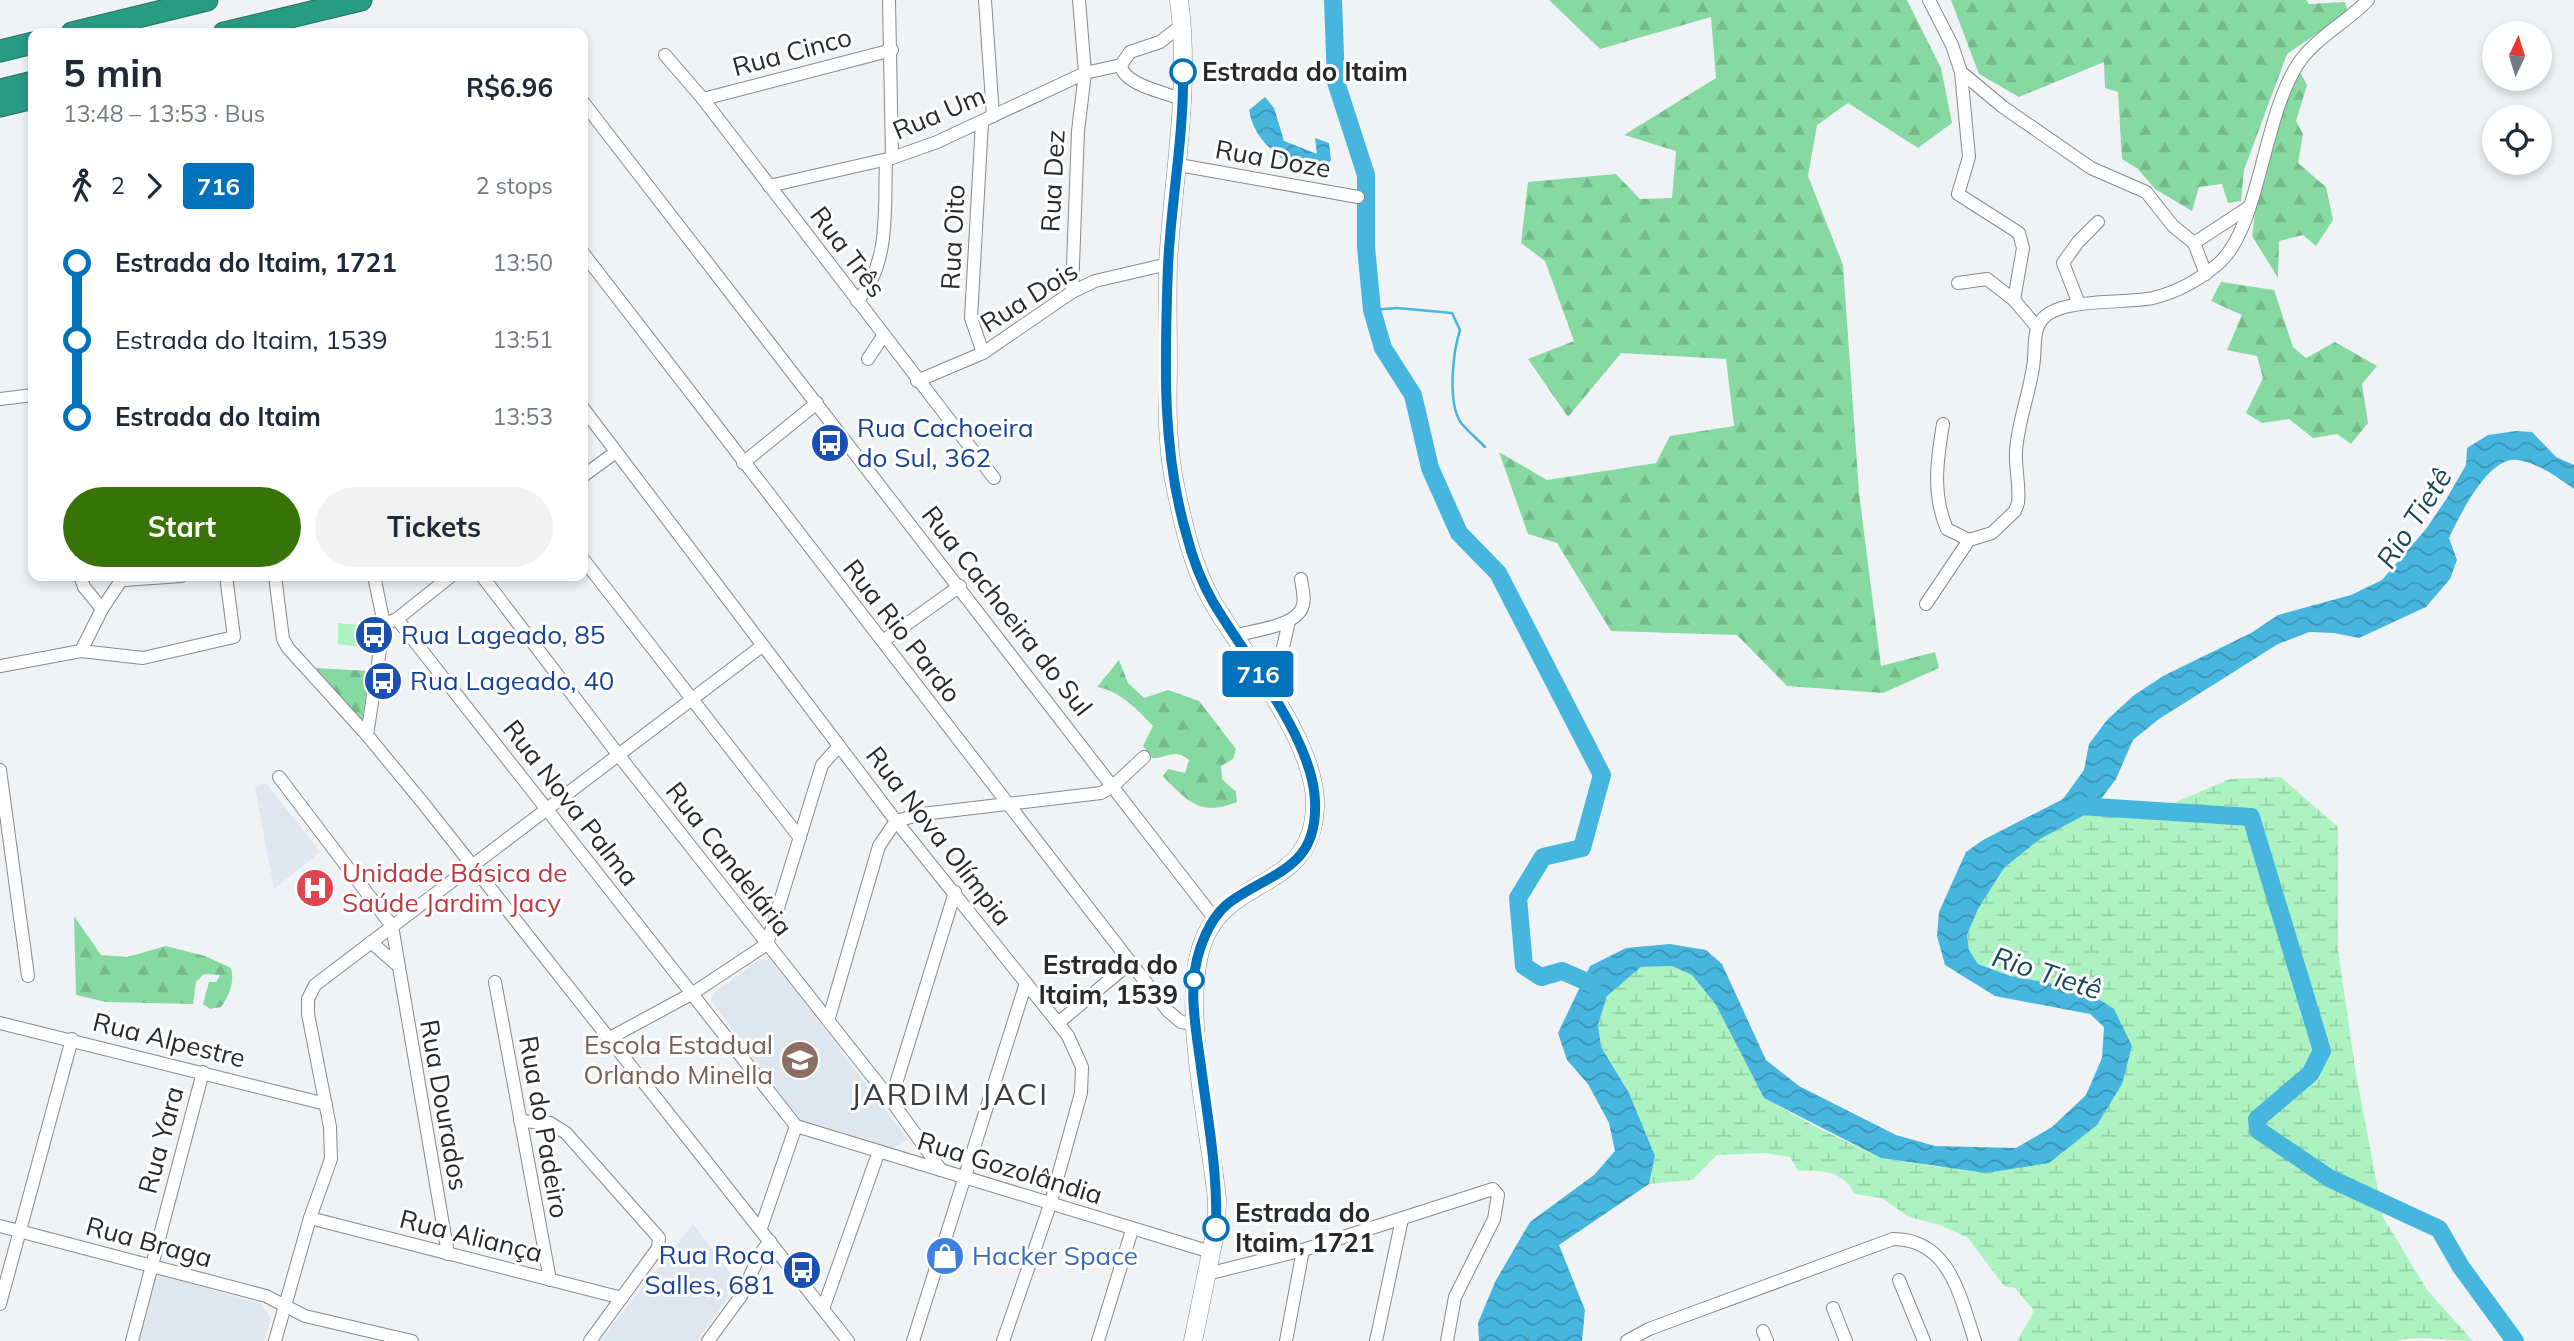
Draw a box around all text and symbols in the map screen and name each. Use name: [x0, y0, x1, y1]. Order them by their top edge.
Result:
street label: Rua Cinco: [729, 20, 855, 83]
north arrow: [2482, 21, 2552, 91]
map controls: [2482, 21, 2552, 175]
text: 5 min: [63, 49, 163, 97]
place label: Estrada do Itaim: [1202, 55, 1408, 88]
marker: Estrada do Itaim: [1170, 59, 1196, 85]
text: R$6.96: [466, 71, 553, 104]
street label: Rua Um: [888, 78, 990, 147]
text: 13:48 – 13:53 · Bus: [63, 99, 265, 128]
button: locate: [2482, 105, 2552, 175]
street label: Rua Dez: [1033, 129, 1072, 233]
street label: Rua Doze: [1213, 132, 1334, 185]
icon: walk: [63, 167, 101, 205]
icon: forward: [135, 167, 173, 205]
text: 2: [111, 171, 125, 200]
text: 716: [197, 171, 240, 201]
text: 2 stops: [476, 171, 553, 200]
street label: Rua Oito: [933, 183, 972, 290]
street label: Rua Três: [803, 200, 893, 304]
text: Estrada do Itaim, 1721: [115, 246, 397, 279]
text: 13:50: [493, 248, 553, 277]
street label: Rua Dois: [974, 254, 1084, 339]
text: Estrada do Itaim, 1539: [115, 323, 388, 356]
text: 13:51: [493, 325, 553, 354]
text: Estrada do Itaim: [115, 400, 321, 433]
text: 13:53: [493, 402, 553, 431]
place label: Rua Cachoeira do Sul, 362: [857, 411, 1034, 474]
bus stop icon: Rua Cachoeira do Sul, 362: [809, 422, 851, 464]
water label: Rio Tietê: [2368, 461, 2459, 575]
button: Start: [63, 487, 301, 567]
button: Tickets: [315, 487, 553, 567]
street label: Rua Cachoeira do Sul: [915, 499, 1100, 722]
street label: Rua Rio Pardo: [836, 552, 969, 709]
bus stop icon: Rua Lageado, 85: [353, 614, 395, 656]
place label: Rua Lageado, 85: [401, 618, 605, 651]
line badge: 716: [1218, 651, 1298, 697]
text: 716: [1236, 659, 1280, 689]
bus stop icon: Rua Lageado, 40: [362, 660, 404, 702]
place label: Rua Lageado, 40: [410, 664, 614, 697]
street label: Rua Nova Palma: [496, 713, 647, 892]
street label: Rua Nova Olímpia: [859, 740, 1020, 932]
street label: Rua Candelária: [659, 775, 800, 942]
place label: Unidade Básica de Saúde Jardim Jacy: [342, 856, 567, 919]
hospital icon: Unidade Básica de Saúde Jardim Jacy: [294, 867, 336, 909]
water label: Rio Tietê: [1988, 938, 2106, 1007]
place label: Estrada do Itaim, 1539: [1039, 948, 1178, 1011]
marker: Estrada do Itaim, 1539: [1184, 970, 1204, 990]
street label: Rua Alpestre: [90, 1005, 249, 1074]
street label: Rua Dourados: [413, 1017, 476, 1193]
place label: Escola Estadual Orlando Minella: [583, 1028, 773, 1091]
street label: Rua do Padeiro: [512, 1033, 577, 1221]
school or university icon: Escola Estadual Orlando Minella: [779, 1039, 821, 1081]
district label: JARDIM JACI: [851, 1075, 1049, 1113]
street label: Rua Yara: [130, 1083, 191, 1197]
street label: Rua Gozolândia: [914, 1124, 1107, 1211]
place label: Estrada do Itaim, 1721: [1235, 1196, 1375, 1259]
street label: Rua Aliança: [396, 1202, 546, 1269]
street label: Rua Braga: [82, 1209, 216, 1274]
marker: Estrada do Itaim, 1721: [1203, 1215, 1229, 1241]
shop icon: Hacker Space: [924, 1235, 966, 1277]
place label: Rua Roca Salles, 681: [644, 1238, 775, 1301]
place label: Hacker Space: [972, 1239, 1138, 1272]
bus stop icon: Rua Roca Salles, 681: [781, 1249, 823, 1291]

